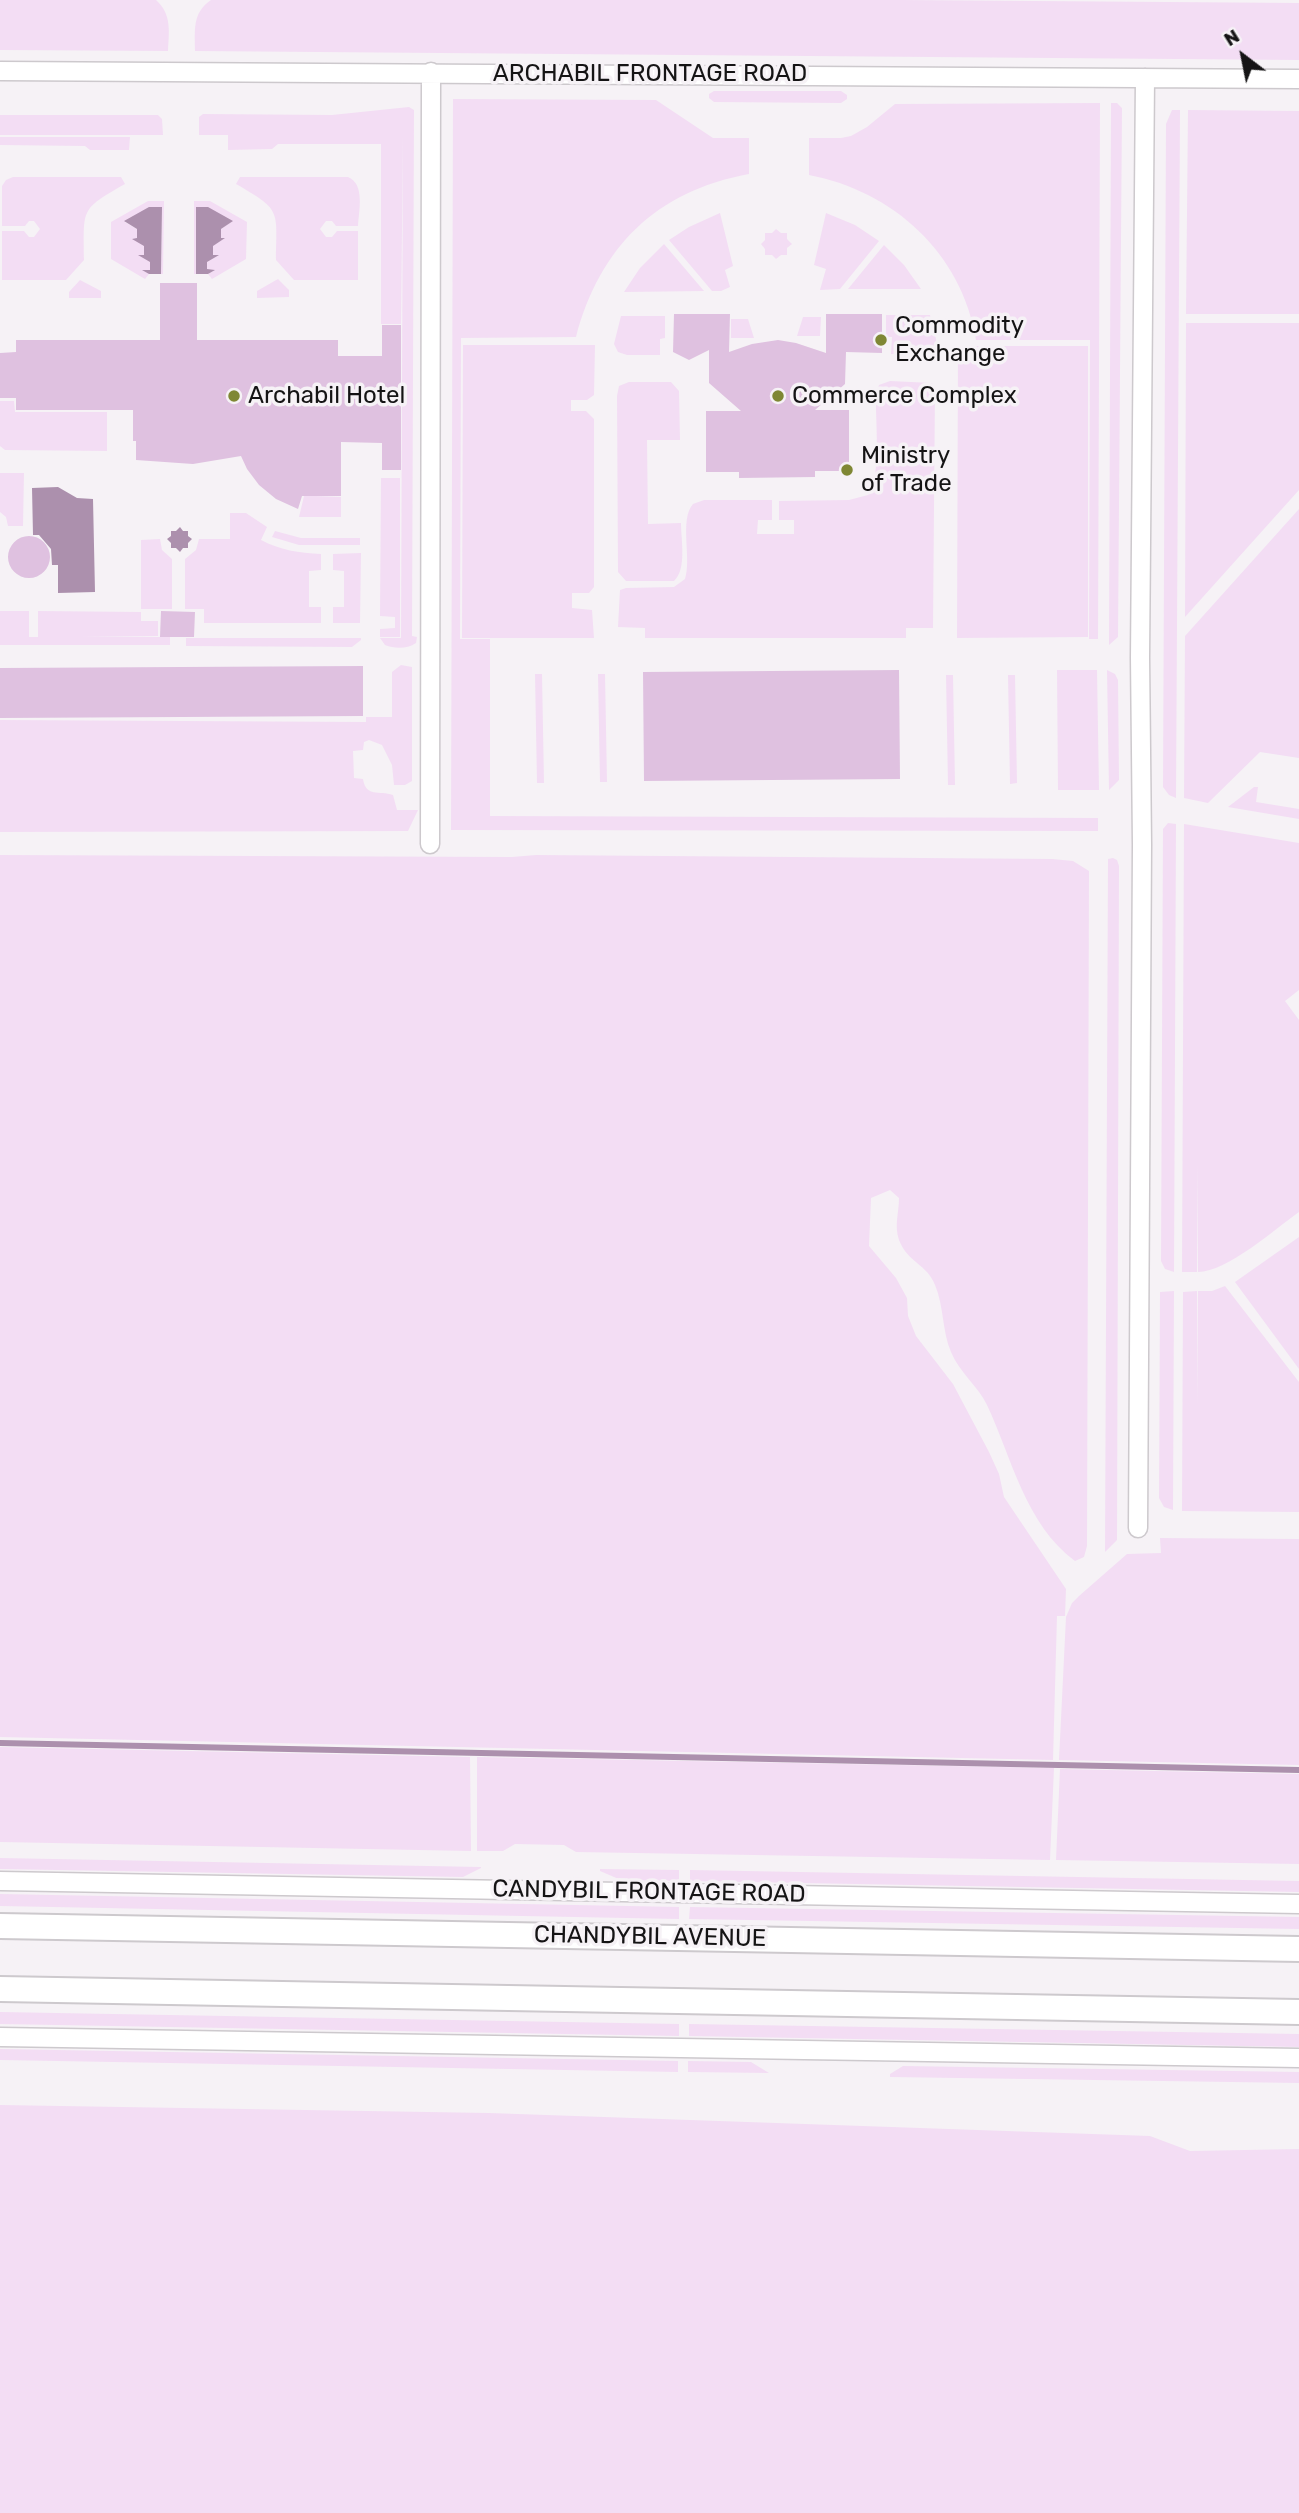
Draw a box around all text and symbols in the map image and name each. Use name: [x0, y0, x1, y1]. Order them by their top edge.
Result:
north arrow: [1208, 21, 1278, 91]
text: N: [1220, 24, 1243, 51]
street label: ARCHABIL FRONTAGE ROAD: [493, 60, 807, 88]
place label: Commodity Exchange: [895, 312, 1024, 368]
marker: Commodity Exchange: [873, 332, 889, 348]
place label: Archabil Hotel: [248, 382, 405, 410]
place label: Commerce Complex: [792, 382, 1017, 410]
marker: Archabil Hotel: [226, 388, 242, 404]
marker: Commerce Complex: [770, 388, 786, 404]
place label: Ministry of Trade: [861, 442, 952, 498]
marker: Ministry of Trade: [839, 462, 855, 478]
street label: CANDYBIL FRONTAGE ROAD: [492, 1875, 806, 1909]
street label: CHANDYBIL AVENUE: [534, 1921, 766, 1953]

